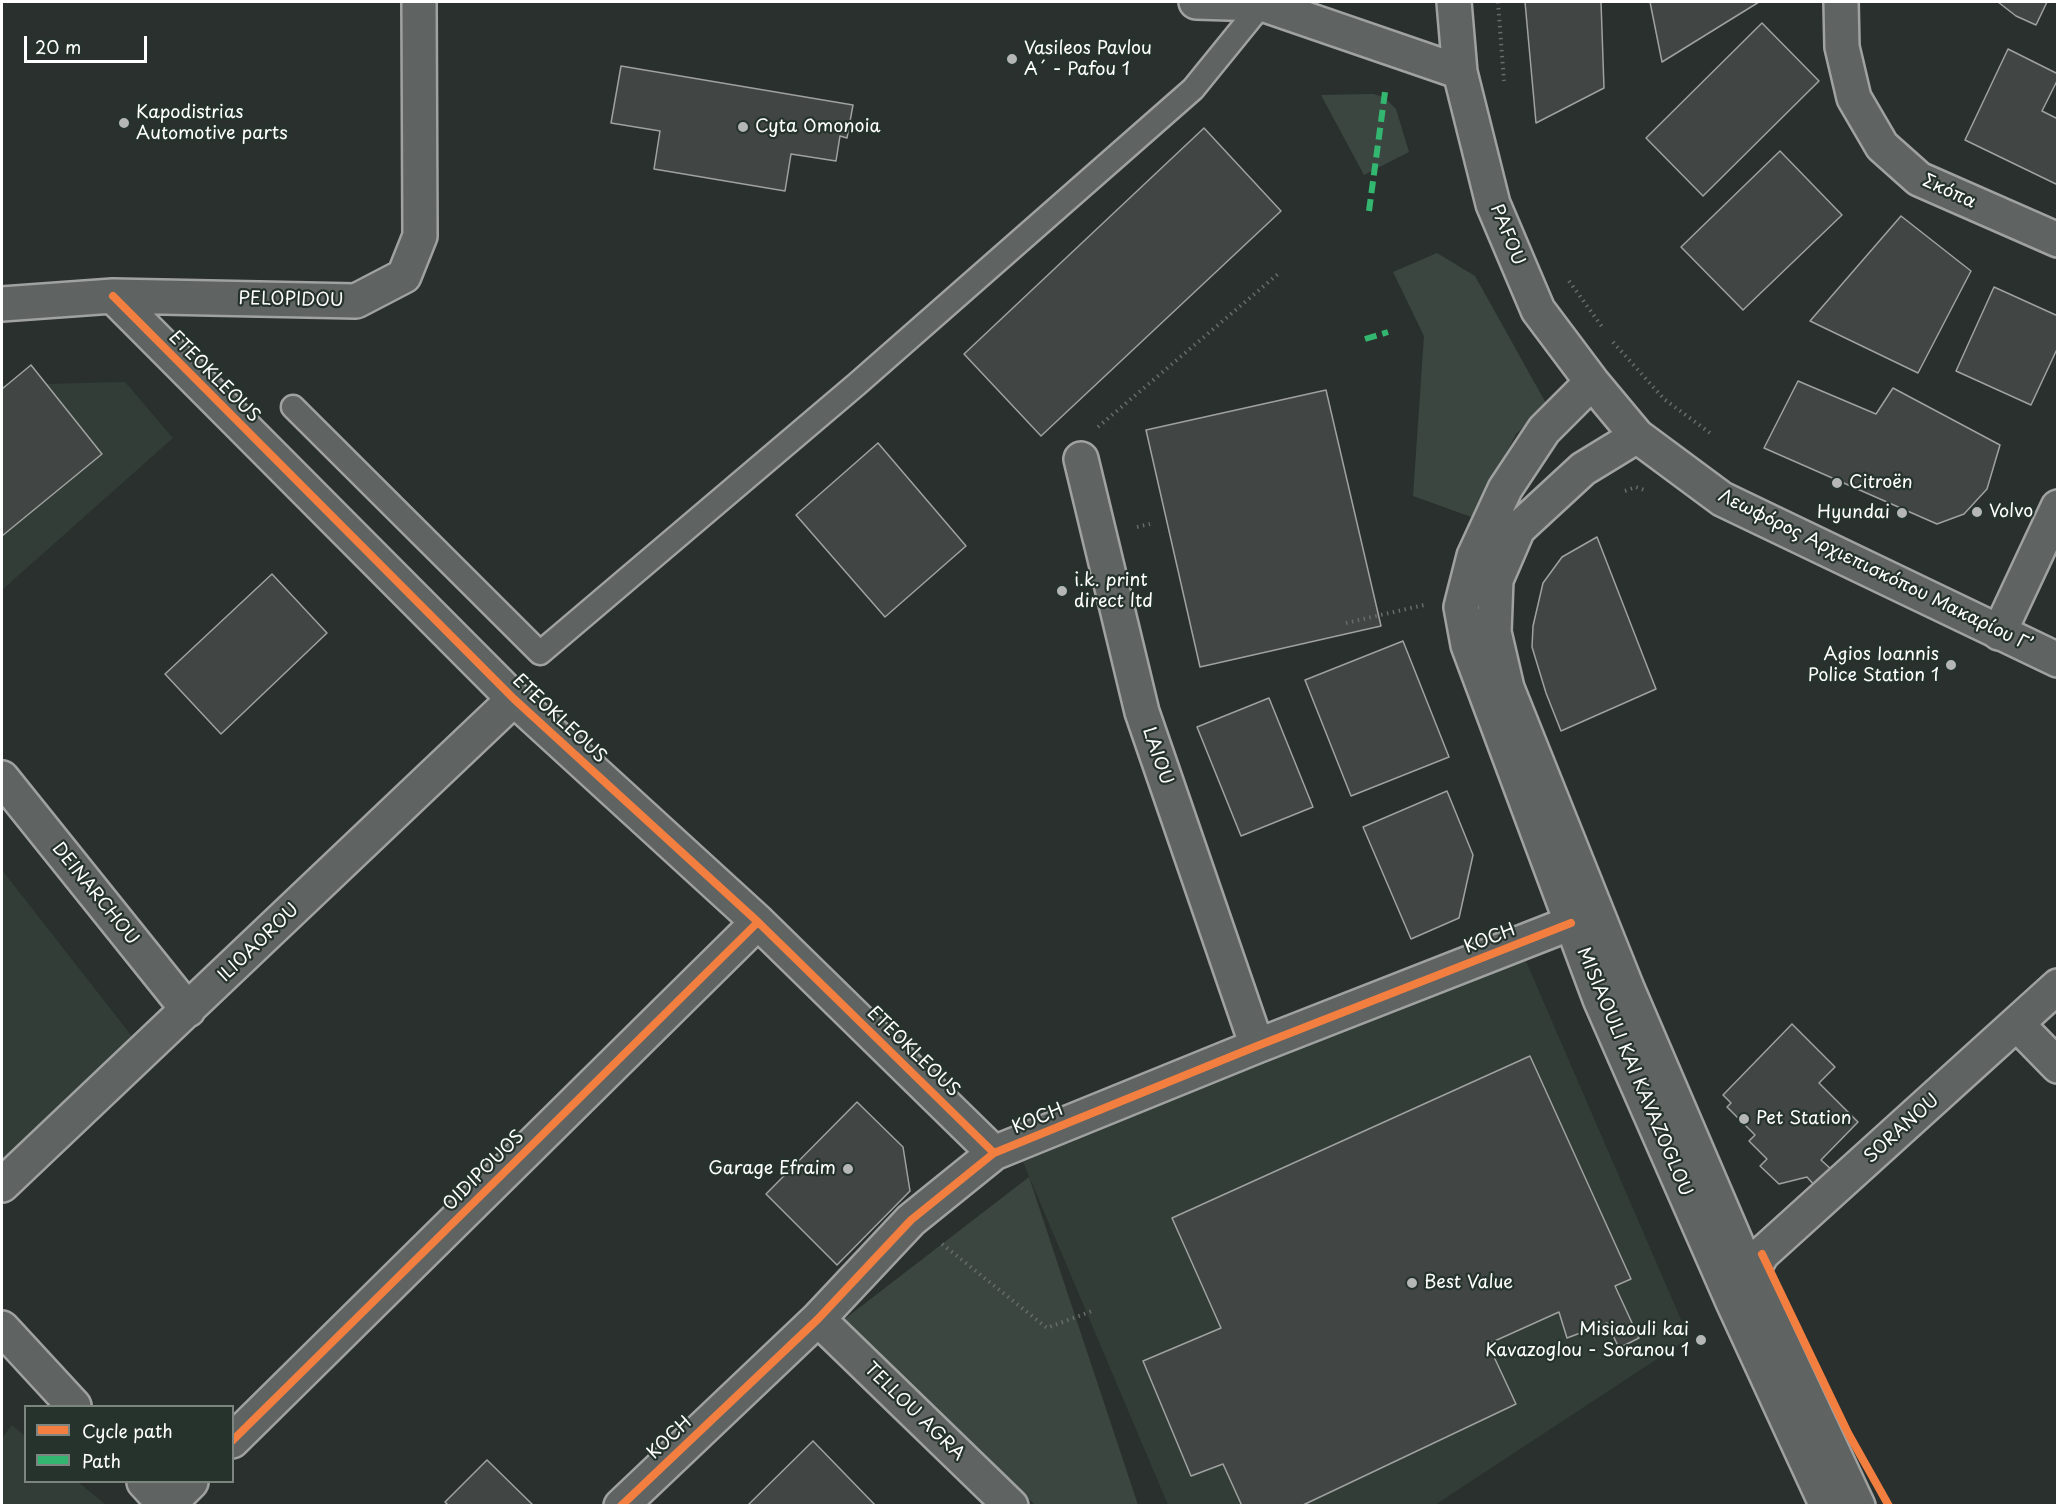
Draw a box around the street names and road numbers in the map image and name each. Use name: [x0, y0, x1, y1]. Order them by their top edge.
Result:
street label: Σκόπα: [1919, 170, 1979, 214]
street label: PAFOU: [1485, 201, 1529, 269]
street label: PELOPIDOU: [238, 288, 344, 312]
street label: ETEOKLEOUS: [164, 327, 264, 427]
street label: Λεωφόρος Αρχιεπισκόπου Μακαρίου Γ’: [1715, 485, 2035, 657]
street label: ETEOKLEOUS: [508, 670, 610, 768]
street label: LAIOU: [1137, 724, 1177, 788]
street label: DEINARCHOU: [47, 838, 143, 950]
street label: ILIOAOROU: [214, 899, 304, 987]
street label: KOCH: [1461, 919, 1519, 959]
street label: MISIAOULI KAI KAVAZOGLOU: [1572, 944, 1696, 1200]
street label: ETEOKLEOUS: [862, 1002, 964, 1102]
street label: SORANOU: [1860, 1090, 1944, 1168]
street label: KOCH: [1009, 1099, 1067, 1139]
street label: OIDIPOUOS: [439, 1126, 529, 1216]
street label: TELLOU AGRA: [859, 1358, 969, 1466]
street label: KOCH: [643, 1412, 697, 1464]

